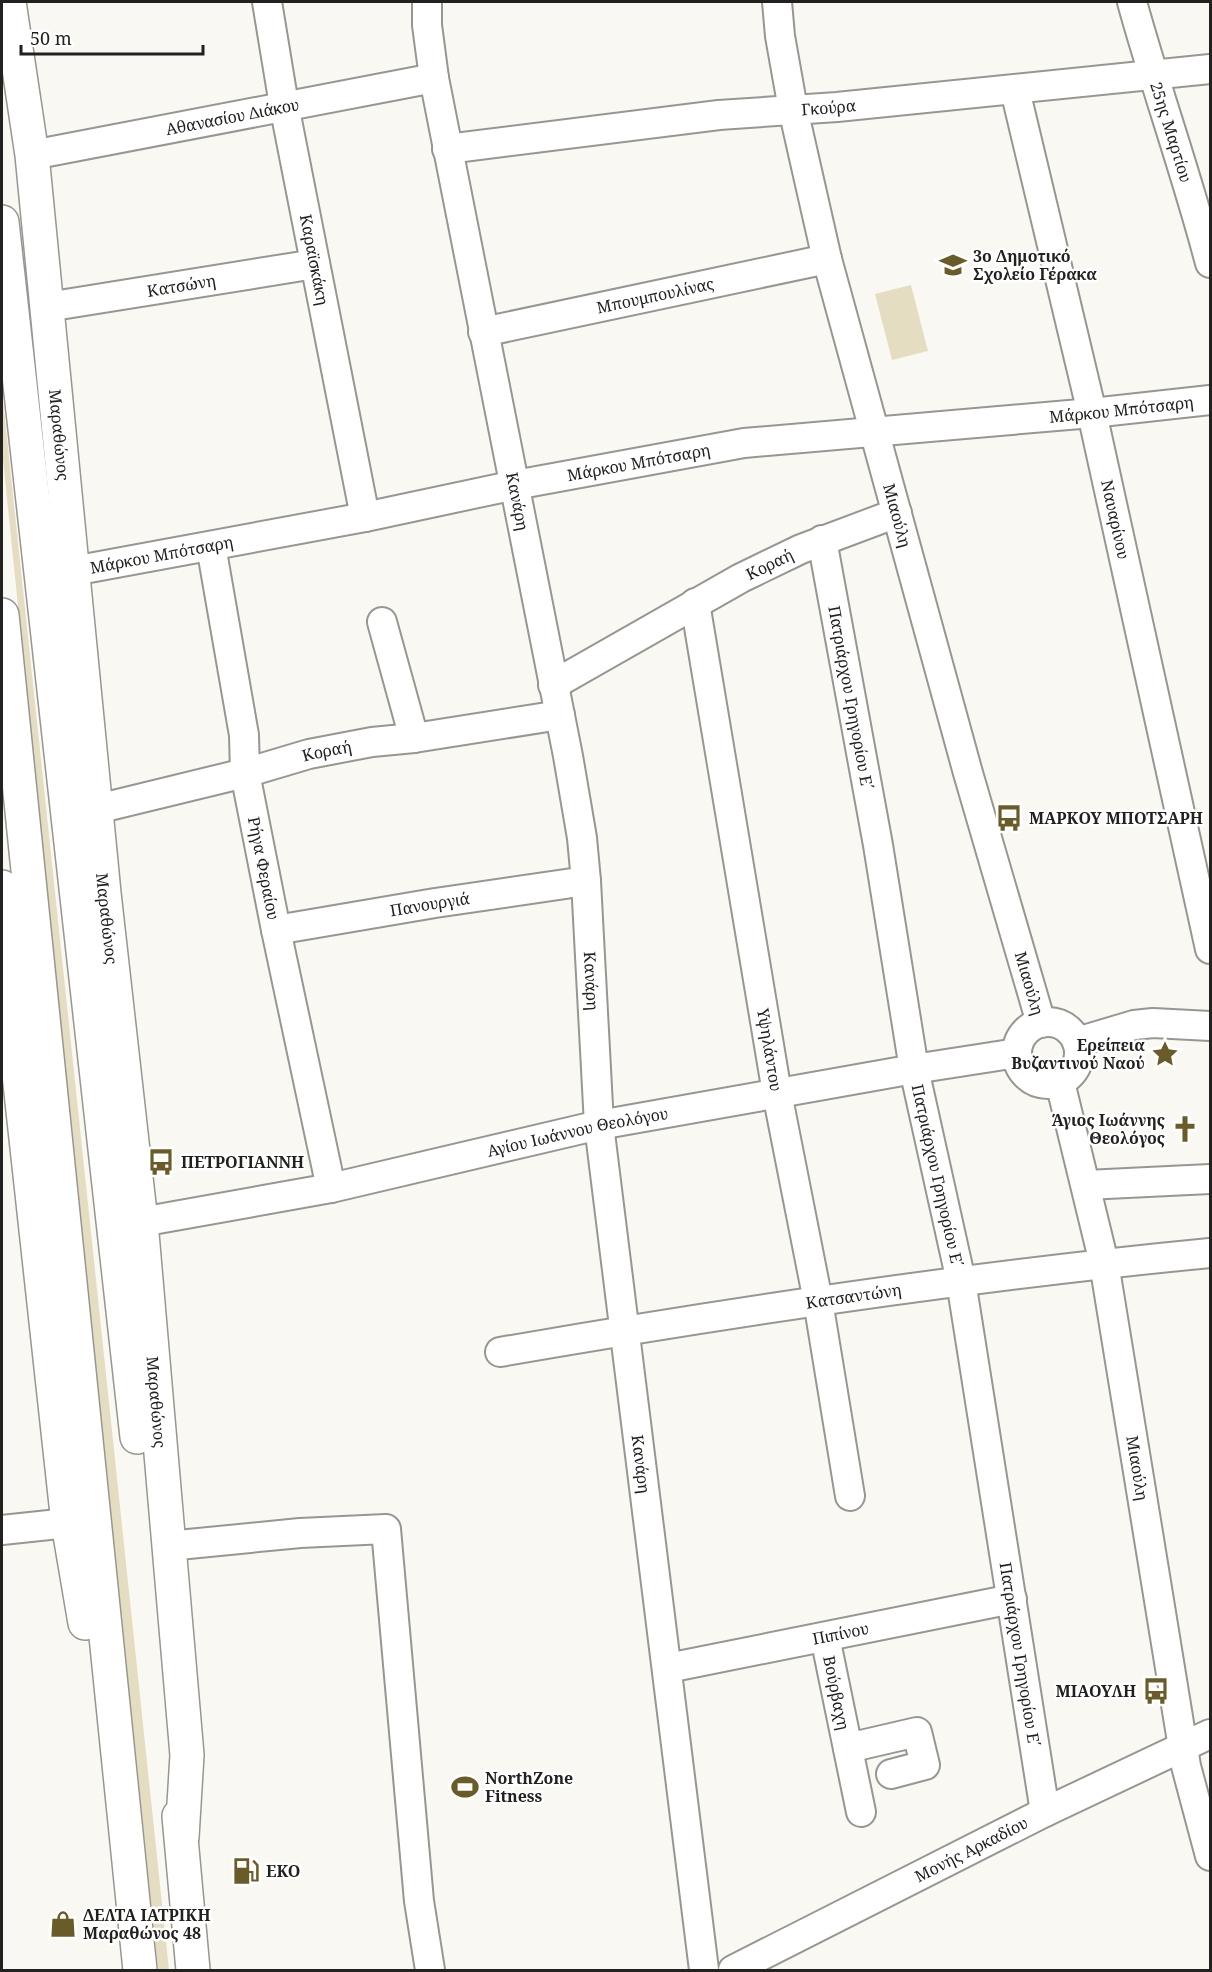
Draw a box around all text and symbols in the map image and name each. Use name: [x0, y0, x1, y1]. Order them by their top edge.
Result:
scale bar: [21, 18, 202, 56]
text: 50 m: [30, 26, 72, 50]
street label: 25ης Μαρτίου: [1145, 79, 1197, 185]
street label: Αθανασίου Διάκου: [164, 93, 301, 140]
street label: Γκούρα: [801, 94, 857, 120]
street label: Καραϊσκάκη: [295, 212, 334, 307]
place label: 3ο Δημοτικό Σχολείο Γέρακα: [973, 245, 1097, 285]
school or university icon: 3ο Δημοτικό Σχολείο Γέρακα: [938, 250, 968, 280]
street label: Κατσώνη: [145, 269, 217, 302]
street label: Μπουμπουλίνας: [595, 272, 716, 319]
street label: Μαραθώνος: [44, 388, 75, 482]
street label: Μάρκου Μπότσαρη: [1048, 391, 1195, 428]
street label: Μάρκου Μπότσαρη: [565, 438, 712, 486]
street label: Κανάρη: [501, 470, 534, 532]
street label: Ναυαρίνου: [1096, 478, 1135, 561]
street label: Μιαούλη: [878, 481, 917, 550]
street label: Μάρκου Μπότσαρη: [88, 531, 235, 579]
street label: Κοραή: [742, 543, 797, 585]
street label: Πατριάρχου Γρηγορίου Ε΄: [823, 604, 879, 791]
street label: Κοραή: [299, 735, 353, 767]
bus stop icon: ΜΑΡΚΟΥ ΜΠΟΤΣΑΡΗ: [994, 803, 1024, 833]
place label: ΜΑΡΚΟΥ ΜΠΟΤΣΑΡΗ: [1029, 807, 1203, 829]
street label: Ρήγα Φεραίου: [243, 815, 285, 922]
street label: Μαραθώνος: [91, 872, 123, 966]
street label: Πανουργιά: [388, 887, 471, 921]
street label: Μιαούλη: [1010, 949, 1049, 1017]
street label: Κανάρη: [579, 951, 604, 1011]
street label: Υψηλάντου: [752, 1006, 788, 1093]
place label: Ερείπεια Βυζαντινού Ναού: [1011, 1034, 1145, 1074]
place icon: Ερείπεια Βυζαντινού Ναού: [1150, 1039, 1180, 1069]
street label: Πατριάρχου Γρηγορίου Ε΄: [907, 1082, 968, 1269]
street label: Αγίου Ιωάννου Θεολόγου: [485, 1102, 670, 1162]
place label: Άγιος Ιωάννης Θεολόγος: [1052, 1109, 1165, 1149]
church icon: Άγιος Ιωάννης Θεολόγος: [1170, 1114, 1200, 1144]
bus stop icon: ΠΕΤΡΟΓΙΑΝΝΗ: [146, 1147, 176, 1177]
place label: ΠΕΤΡΟΓΙΑΝΝΗ: [181, 1151, 304, 1173]
street label: Κατσαντώνη: [804, 1278, 903, 1314]
street label: Μαραθώνος: [142, 1355, 171, 1449]
street label: Κανάρη: [627, 1433, 656, 1495]
street label: Μιαούλη: [1121, 1434, 1154, 1502]
street label: Πατριάρχου Γρηγορίου Ε΄: [995, 1561, 1045, 1748]
street label: Πιπίνου: [810, 1617, 871, 1650]
street label: Βούρβαχη: [818, 1654, 855, 1732]
bus stop icon: ΜΙΑΟΥΛΗ: [1141, 1676, 1171, 1706]
place label: ΜΙΑΟΥΛΗ: [1056, 1680, 1136, 1702]
place label: NorthZone Fitness: [485, 1767, 573, 1807]
sports icon: NorthZone Fitness: [450, 1772, 480, 1802]
street label: Μονής Αρκαδίου: [911, 1812, 1031, 1887]
fuel station icon: EKO: [231, 1856, 261, 1886]
place label: EKO: [266, 1860, 300, 1882]
place label: ΔΕΛΤΑ ΙΑΤΡΙΚΗ Μαραθώνος 48: [83, 1904, 211, 1944]
shop icon: ΔΕΛΤΑ ΙΑΤΡΙΚΗ Μαραθώνος 48: [48, 1909, 78, 1939]

